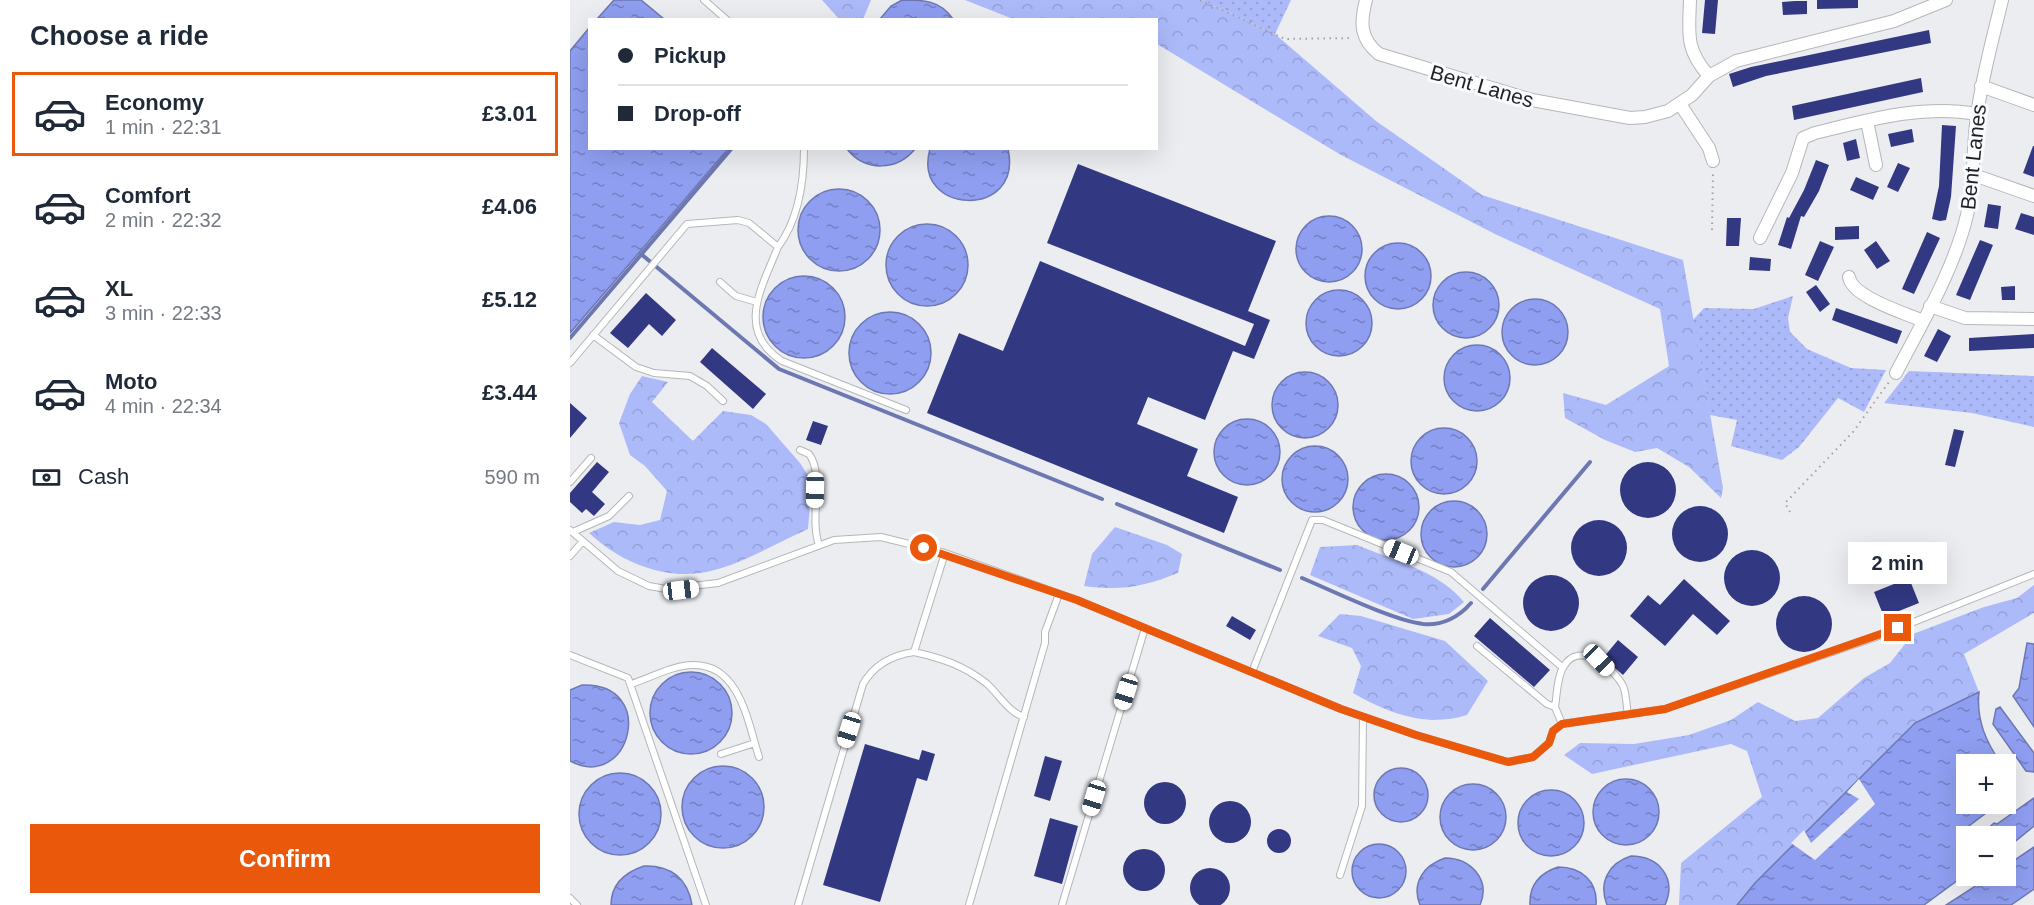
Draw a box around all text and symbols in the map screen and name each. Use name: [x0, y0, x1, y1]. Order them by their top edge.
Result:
text: Choose a ride: [30, 21, 209, 51]
text: Pickup: [654, 43, 726, 68]
street label: Bent Lanes: [1428, 60, 1536, 112]
icon: car: [33, 87, 87, 141]
text: Economy: [105, 90, 204, 115]
text: £3.01: [482, 101, 537, 126]
text: Drop-off: [654, 101, 741, 126]
street label: Bent Lanes: [1956, 103, 1990, 211]
text: 1 min · 22:31: [105, 116, 222, 138]
icon: car: [33, 180, 87, 234]
text: Comfort: [105, 183, 191, 208]
text: £4.06: [482, 194, 537, 219]
text: 2 min · 22:32: [105, 209, 222, 231]
icon: car: [33, 273, 87, 327]
text: XL: [105, 276, 133, 301]
text: £5.12: [482, 287, 537, 312]
text: 3 min · 22:33: [105, 302, 222, 324]
icon: car: [33, 366, 87, 420]
text: Moto: [105, 369, 158, 394]
text: £3.44: [482, 380, 537, 405]
text: 4 min · 22:34: [105, 395, 222, 417]
icon: cash: [30, 461, 63, 494]
text: Cash: [78, 464, 129, 489]
text: 590 m: [484, 466, 540, 488]
car: [806, 472, 824, 508]
route start: [910, 534, 937, 561]
car: [1381, 537, 1421, 567]
callout: 2 min: [1848, 541, 1948, 583]
text: 2 min: [1871, 552, 1924, 574]
car: [662, 579, 700, 601]
route end: [1884, 614, 1911, 641]
car: [1580, 641, 1618, 679]
car: [1112, 672, 1140, 712]
car: [835, 710, 863, 750]
map controls: [1956, 754, 2016, 886]
button: +: [1956, 754, 2016, 814]
car: [1080, 778, 1108, 818]
button: Confirm: [30, 824, 540, 893]
button: −: [1956, 826, 2016, 886]

